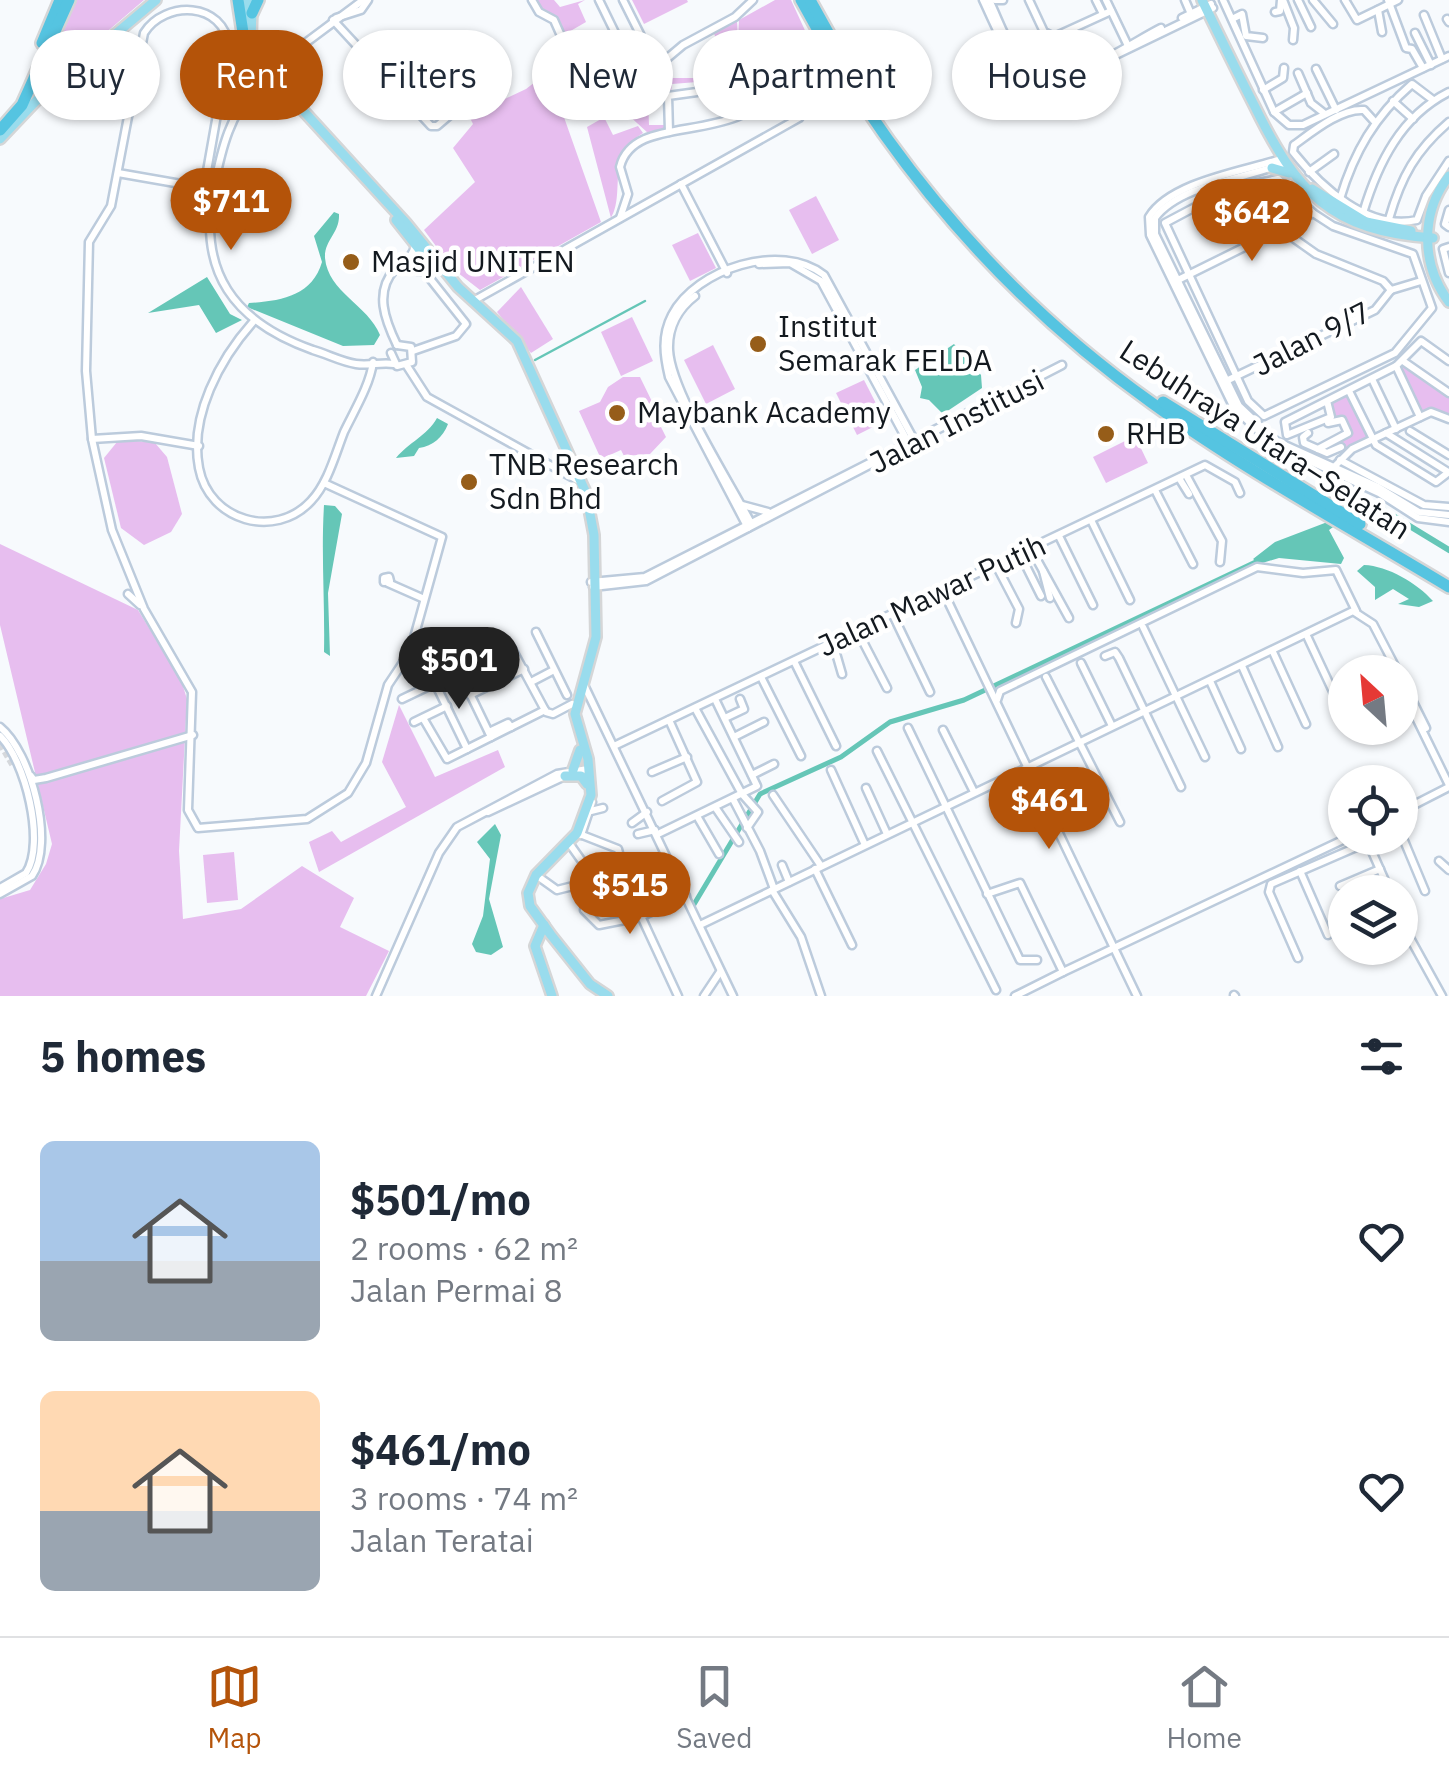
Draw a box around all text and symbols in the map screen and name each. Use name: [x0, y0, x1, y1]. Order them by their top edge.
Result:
chip: Buy: [30, 30, 160, 120]
chip: Rent: [180, 30, 323, 120]
chip: Filters: [343, 30, 512, 120]
chip: New: [532, 30, 673, 120]
chip: Apartment: [693, 30, 932, 120]
chip: House: [952, 30, 1122, 120]
pin: $711: [172, 168, 290, 253]
text: $711: [193, 179, 269, 221]
pin: $642: [1193, 179, 1311, 264]
text: $642: [1214, 190, 1290, 232]
place label: Masjid UNITEN: [371, 241, 575, 280]
marker: Masjid UNITEN: [340, 251, 362, 273]
street label: Jalan 9/7: [1246, 291, 1377, 384]
place label: Institut Semarak FELDA: [778, 306, 992, 379]
street label: Lebuhraya Utara–Selatan: [1113, 330, 1419, 548]
marker: Institut Semarak FELDA: [747, 333, 769, 355]
street label: Jalan Institusi: [862, 360, 1050, 481]
place label: Maybank Academy: [637, 392, 891, 431]
marker: Maybank Academy: [606, 402, 628, 424]
place label: RHB: [1126, 413, 1186, 452]
marker: RHB: [1095, 423, 1117, 445]
place label: TNB Research Sdn Bhd: [489, 444, 679, 517]
marker: TNB Research Sdn Bhd: [458, 471, 480, 493]
street label: Jalan Mawar Putih: [811, 525, 1052, 665]
pin: $501: [400, 627, 518, 712]
text: $501: [421, 638, 497, 680]
north arrow: [1328, 655, 1418, 745]
map controls: [1328, 655, 1418, 965]
button: locate: [1328, 765, 1418, 855]
pin: $461: [990, 767, 1108, 852]
text: $461: [1011, 778, 1087, 820]
pin: $515: [571, 852, 689, 937]
text: $515: [592, 863, 668, 905]
button: layers: [1328, 875, 1418, 965]
text: 5 homes: [40, 1029, 206, 1084]
icon: filters: [1354, 1029, 1409, 1084]
text: $501/mo: [350, 1172, 531, 1227]
icon: home: [120, 1181, 240, 1301]
icon: heart: [1354, 1214, 1409, 1269]
text: 2 rooms · 62 m²: [350, 1227, 578, 1269]
text: Jalan Permai 8: [350, 1269, 563, 1311]
text: $461/mo: [350, 1422, 531, 1477]
icon: home: [120, 1431, 240, 1551]
icon: heart: [1354, 1464, 1409, 1519]
text: 3 rooms · 74 m²: [350, 1477, 578, 1519]
text: Jalan Teratai: [350, 1519, 534, 1561]
tab: Map: [207, 1659, 262, 1756]
tab: Saved: [676, 1659, 752, 1756]
tab: Home: [1167, 1659, 1242, 1756]

